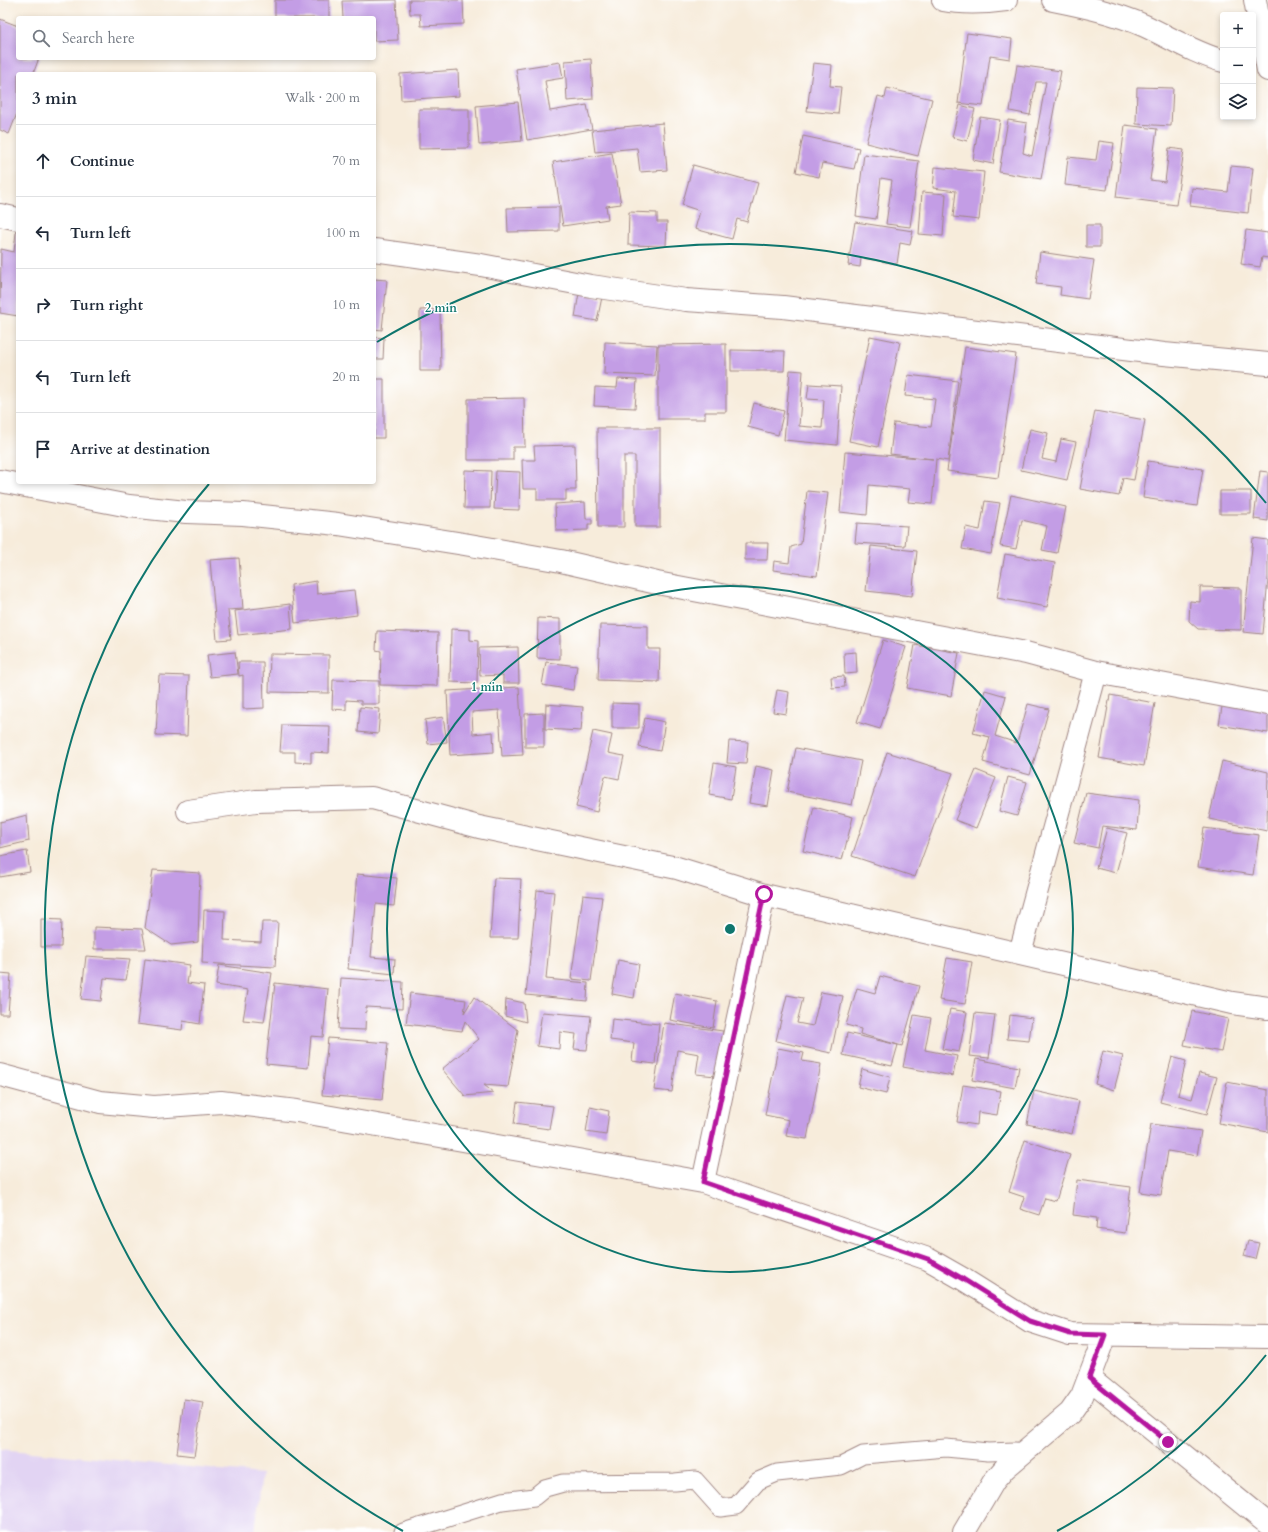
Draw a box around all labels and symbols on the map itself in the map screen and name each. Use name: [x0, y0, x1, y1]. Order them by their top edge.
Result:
text: 2 min: [425, 300, 457, 316]
text: 1 min: [471, 679, 503, 695]
route start: [755, 885, 773, 903]
centre of rings: [723, 922, 737, 936]
route end: [1159, 1433, 1177, 1451]

